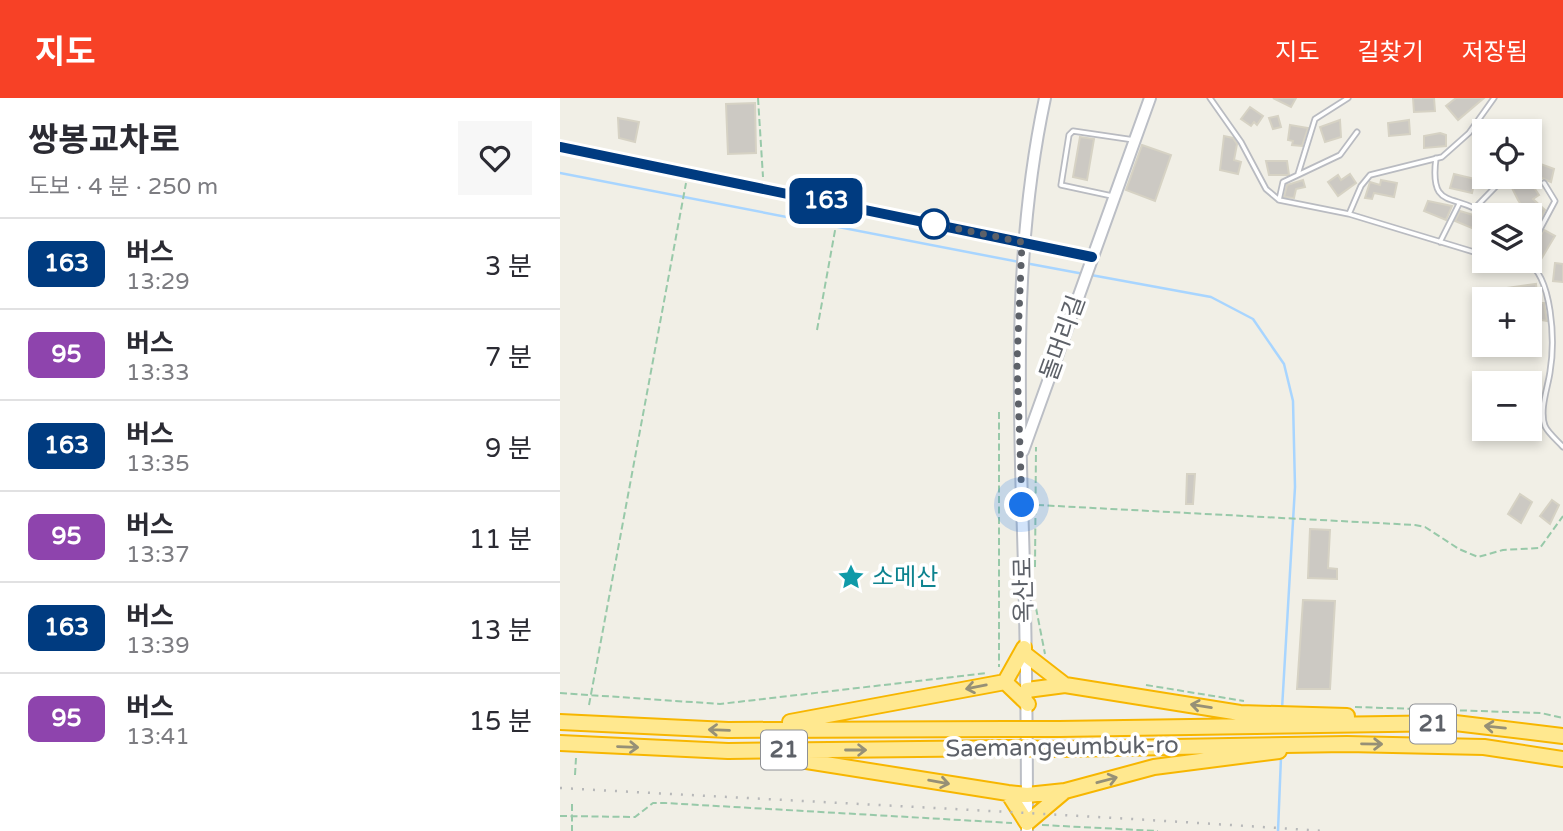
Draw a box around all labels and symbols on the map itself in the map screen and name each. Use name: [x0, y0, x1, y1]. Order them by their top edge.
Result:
line badge: 163: [786, 178, 866, 224]
unlabelled marker: [919, 209, 949, 239]
street label: 돌머리길: [1034, 292, 1092, 384]
your location: [1004, 487, 1039, 522]
street label: 옥산로: [1009, 557, 1039, 623]
place icon: 소메산: [836, 562, 866, 592]
place label: 소메산: [872, 563, 938, 592]
one-way arrow: [965, 681, 988, 694]
one-way arrow: [1190, 699, 1212, 712]
road number: 21: [1410, 704, 1456, 744]
one-way arrow: [1485, 720, 1507, 733]
one-way arrow: [707, 723, 730, 736]
road number: 21: [761, 730, 807, 770]
street label: Saemangeumbuk-ro: [945, 730, 1179, 764]
one-way arrow: [1361, 738, 1384, 751]
one-way arrow: [616, 741, 639, 754]
one-way arrow: [844, 743, 867, 757]
one-way arrow: [1095, 772, 1117, 785]
one-way arrow: [927, 775, 950, 789]

